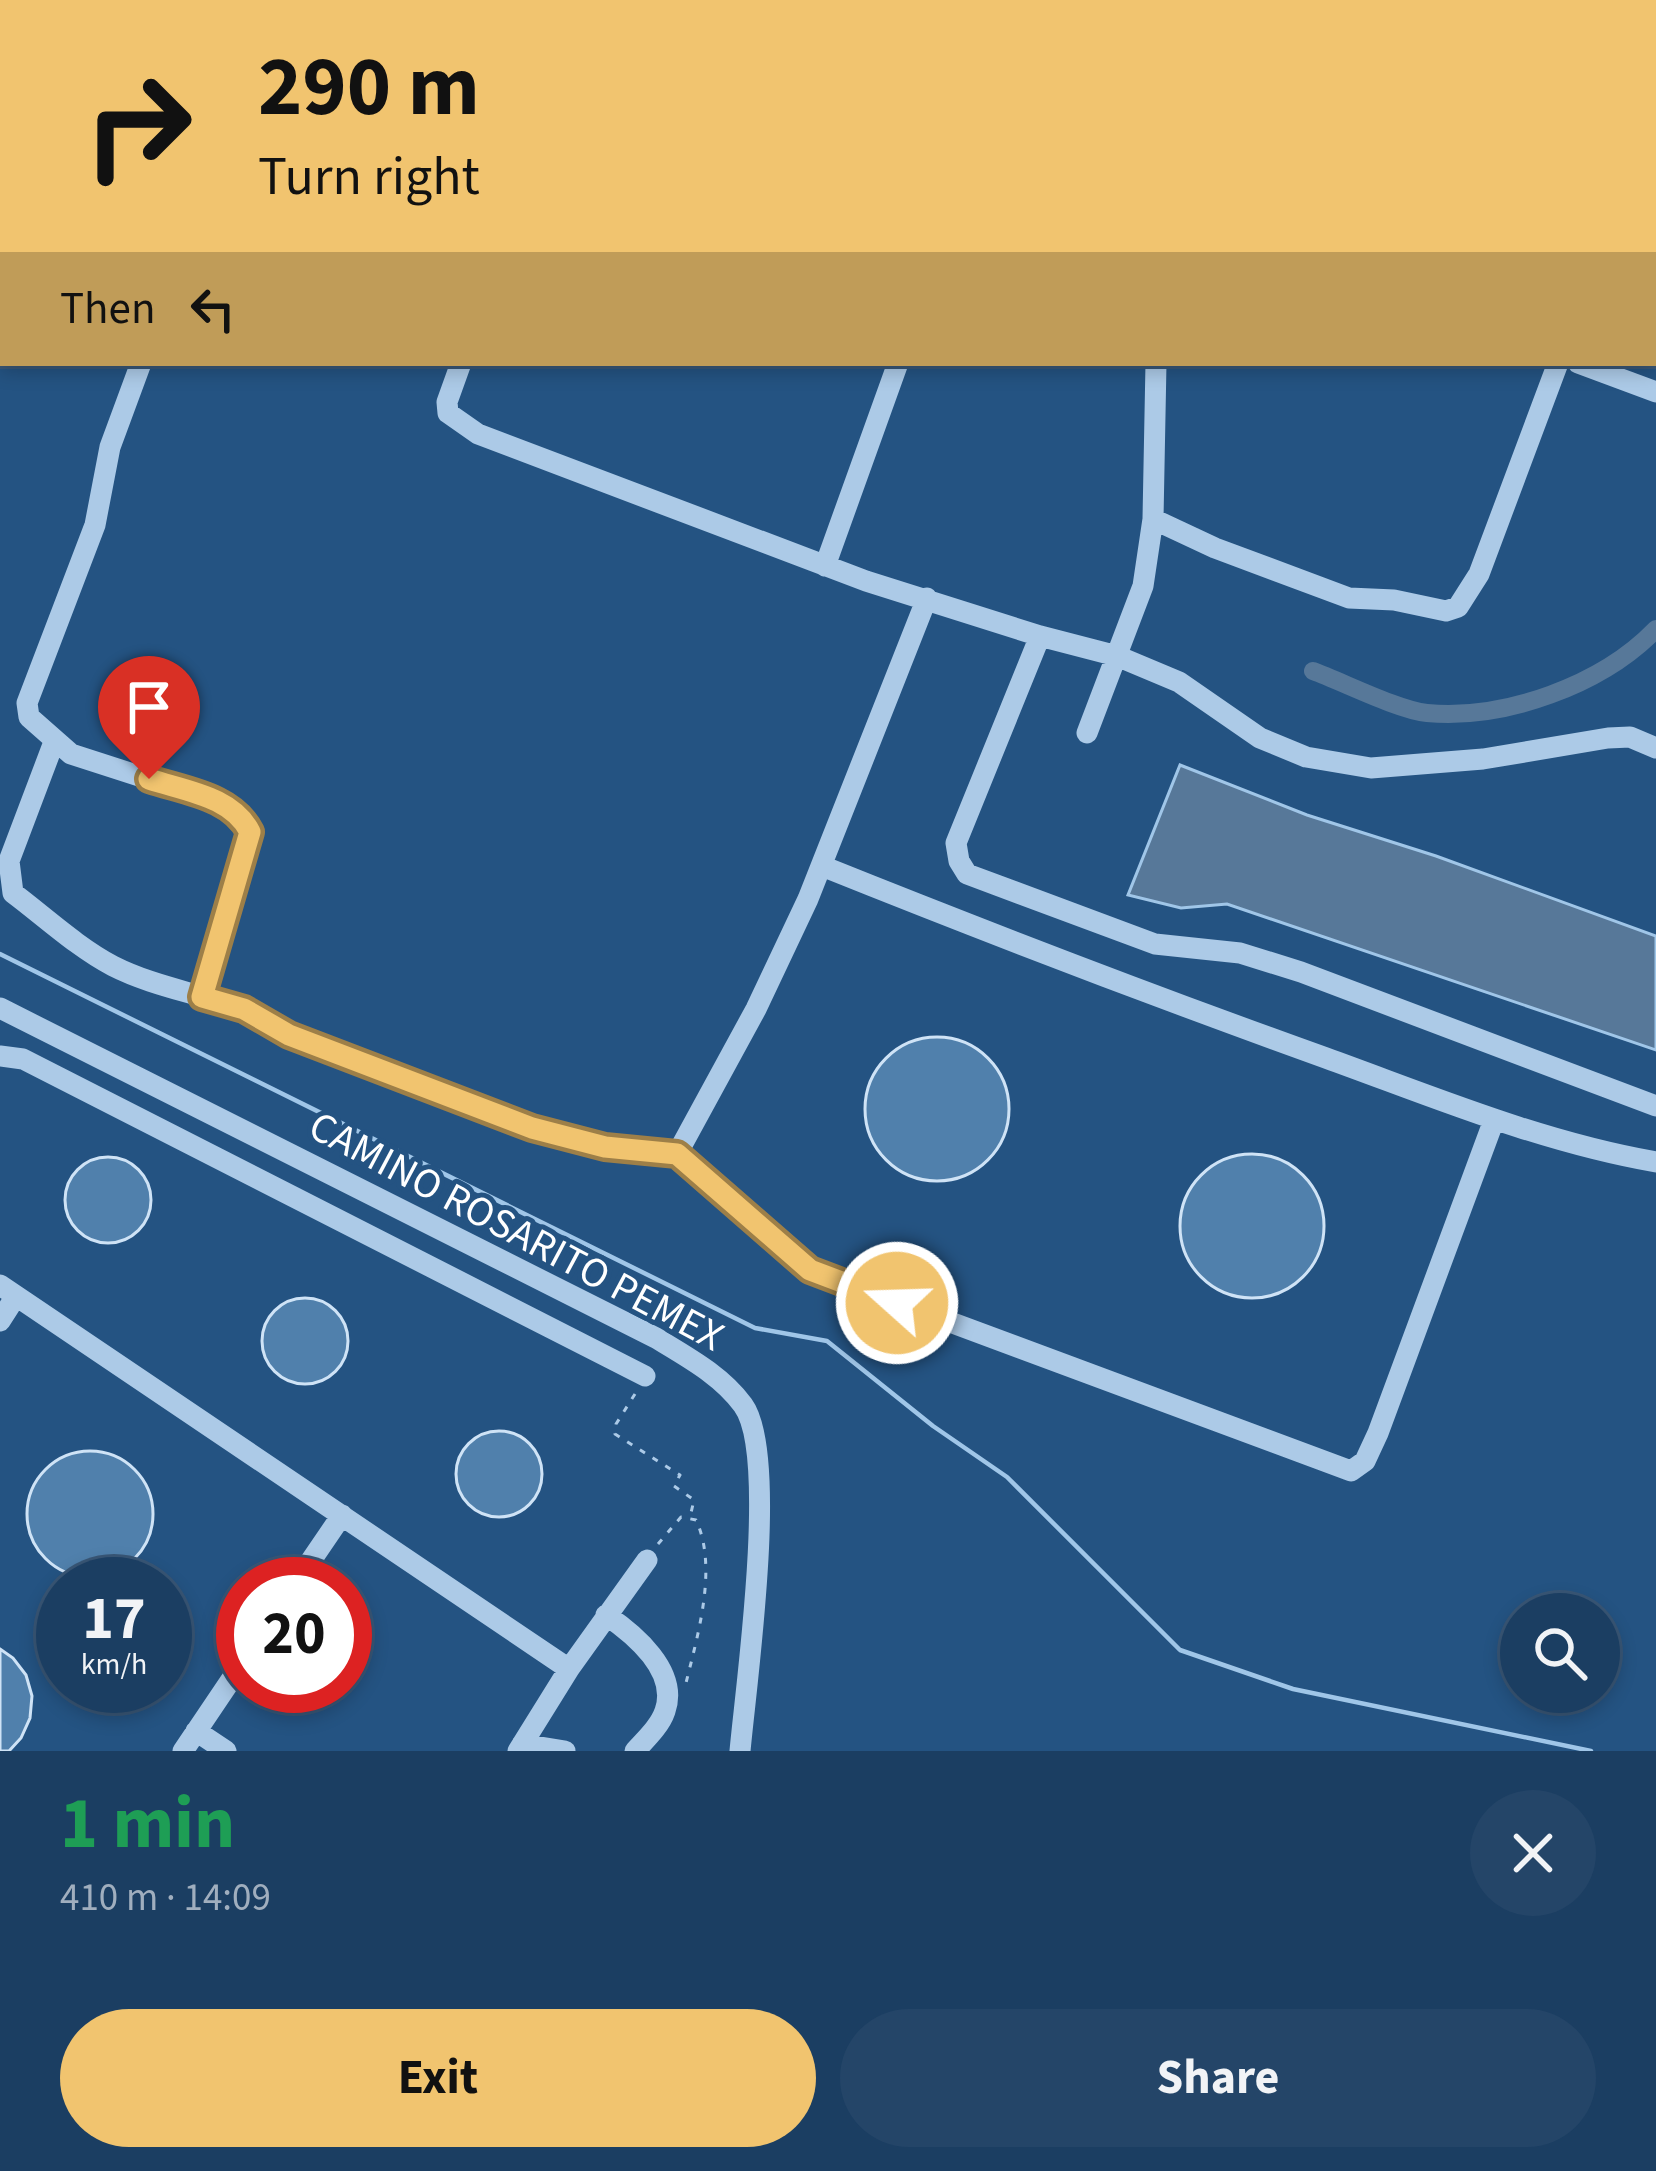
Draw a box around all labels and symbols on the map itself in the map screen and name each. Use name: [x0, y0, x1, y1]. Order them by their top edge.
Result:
pin: [98, 656, 200, 779]
street label: CAMINO ROSARITO PEMEX: [298, 1097, 734, 1367]
position arrow: [834, 1240, 960, 1366]
speed limit sign: 20: [216, 1557, 372, 1713]

